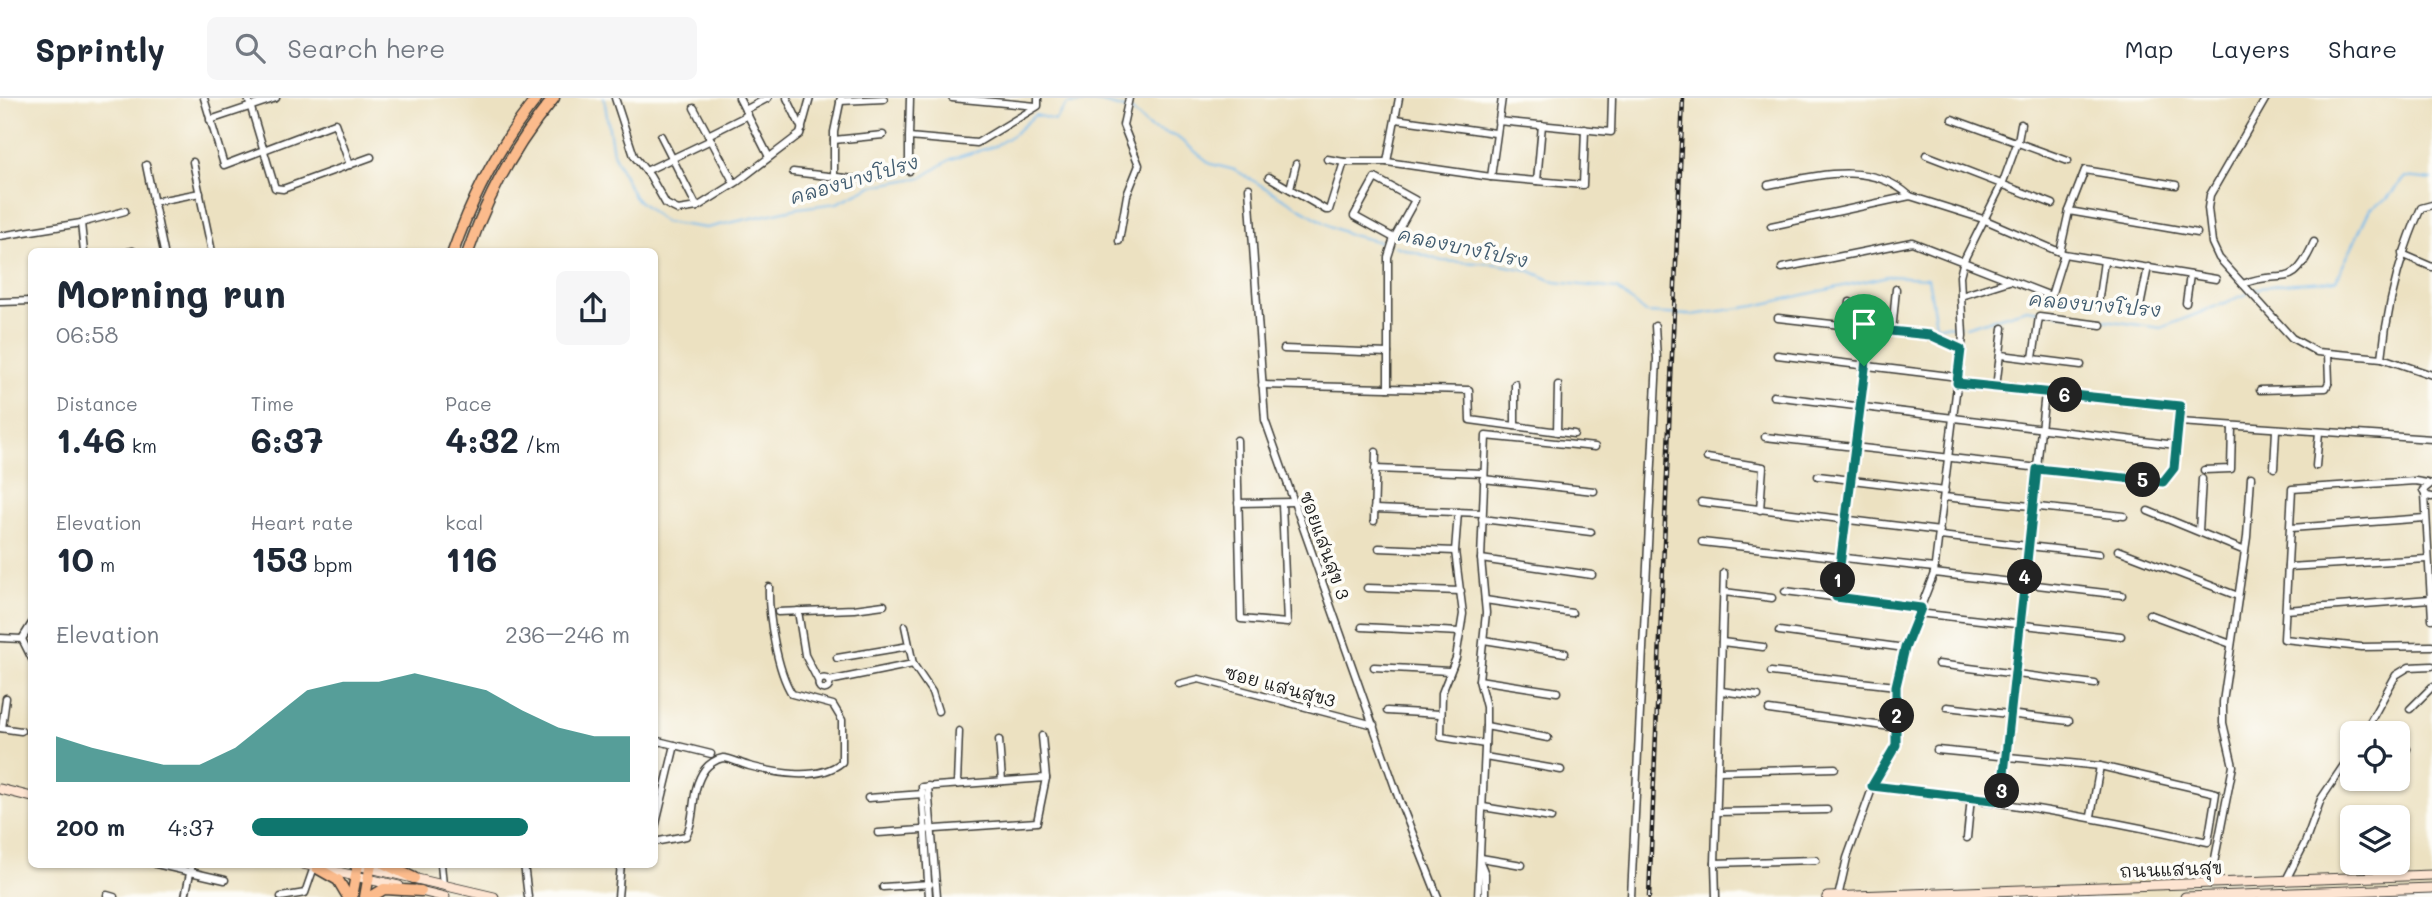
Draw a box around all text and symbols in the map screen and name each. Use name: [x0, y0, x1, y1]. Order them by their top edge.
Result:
search box: [207, 17, 697, 80]
text: Sprintly: [35, 27, 165, 70]
icon: search: [231, 29, 269, 67]
text: Search here: [287, 31, 445, 65]
text: Map: [2125, 33, 2173, 64]
text: Layers: [2211, 33, 2290, 64]
text: Share: [2328, 33, 2397, 64]
water label: คลองบางโปรง: [787, 149, 921, 209]
water label: คลองบางโปรง: [1396, 221, 1530, 273]
text: Morning run: [56, 268, 286, 318]
button: share: [556, 271, 630, 345]
water label: คลองบางโปรง: [2028, 286, 2162, 322]
pin: [1834, 294, 1894, 366]
icon: arrive: [1845, 305, 1883, 343]
text: 06:58: [56, 319, 119, 349]
pin: 6: [2048, 378, 2082, 412]
text: 6: [2059, 382, 2070, 407]
text: Distance: [56, 391, 138, 416]
text: Time: [251, 391, 294, 416]
text: Pace: [445, 391, 492, 416]
text: 1.46: [56, 416, 126, 462]
text: 6:37: [251, 416, 323, 462]
text: 4:32: [445, 416, 519, 462]
text: km: [126, 433, 157, 458]
text: /km: [519, 433, 560, 458]
pin: 5: [2126, 462, 2160, 498]
text: 5: [2137, 467, 2148, 492]
street label: ซอยแสนสุข 3: [1292, 487, 1356, 603]
text: Elevation: [56, 510, 141, 535]
text: Heart rate: [251, 510, 353, 535]
text: kcal: [445, 510, 483, 535]
text: 10: [56, 535, 94, 581]
text: 153: [251, 535, 308, 581]
text: 116: [445, 535, 498, 581]
text: m: [94, 552, 115, 577]
text: bpm: [308, 552, 353, 577]
pin: 4: [2008, 560, 2042, 594]
pin: 1: [1820, 562, 1856, 598]
text: 4: [2018, 564, 2031, 589]
text: 1: [1833, 567, 1842, 592]
text: Elevation: [56, 619, 159, 649]
text: 236–246 m: [505, 619, 630, 649]
street label: ซอย แสนสุข3: [1221, 660, 1338, 714]
pin: 2: [1880, 698, 1914, 734]
text: 2: [1891, 703, 1902, 728]
map controls: [2340, 721, 2410, 875]
button: locate: [2340, 721, 2410, 791]
pin: 3: [1984, 774, 2020, 808]
text: 3: [1996, 778, 2007, 803]
button: layers: [2340, 805, 2410, 875]
text: 200 m: [56, 812, 125, 842]
text: 4:37: [168, 812, 215, 842]
street label: ถนนแสนสุข: [2119, 855, 2223, 885]

